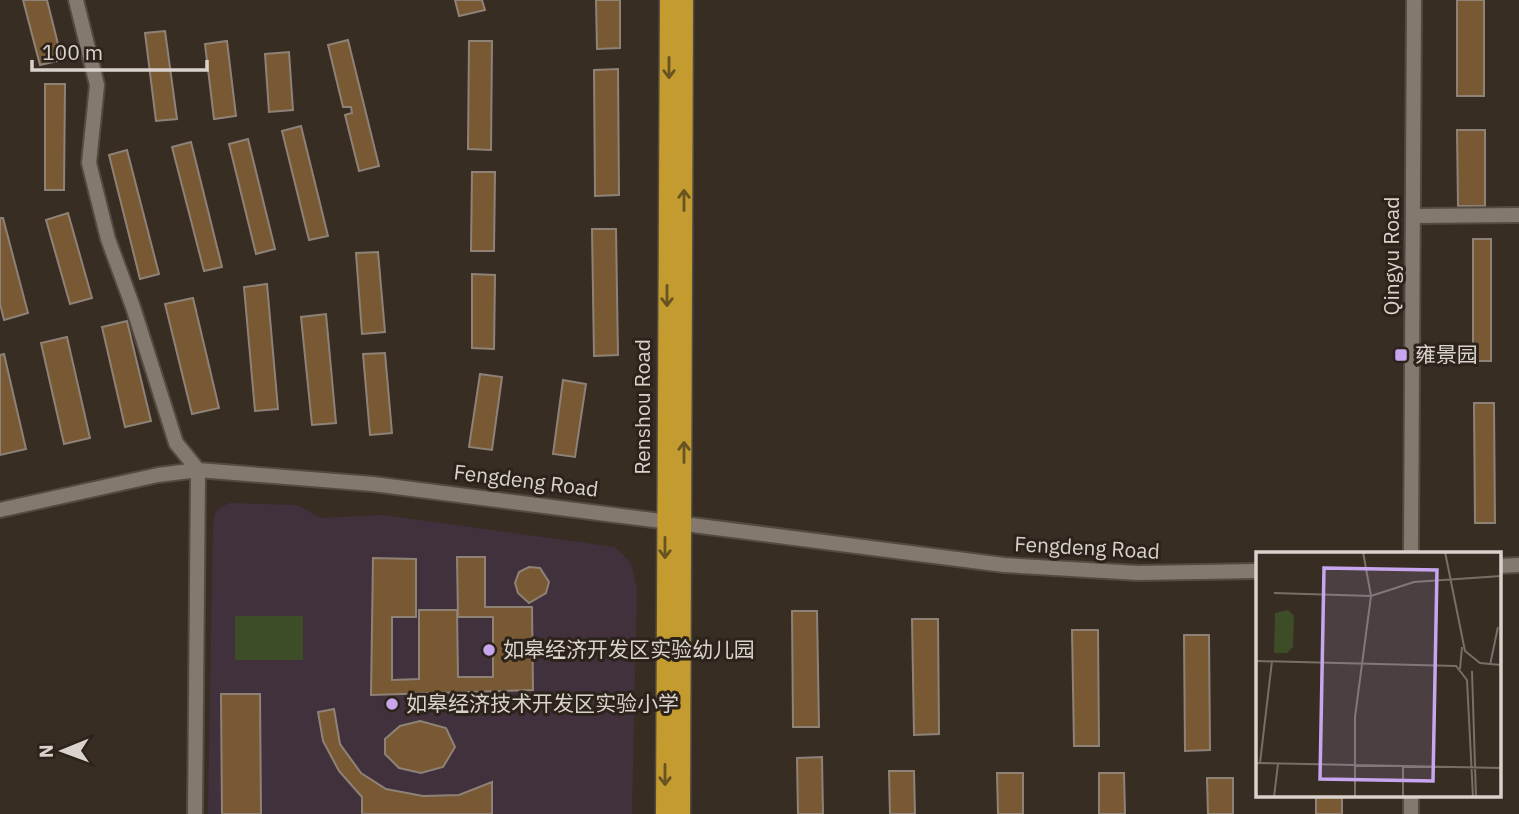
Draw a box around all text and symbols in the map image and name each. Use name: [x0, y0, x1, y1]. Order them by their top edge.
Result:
scale bar: [32, 28, 206, 72]
text: 100 m: [42, 38, 103, 66]
one-way arrow: [662, 56, 675, 79]
one-way arrow: [677, 189, 691, 212]
street label: Qingyu Road: [1377, 197, 1405, 315]
one-way arrow: [660, 284, 674, 307]
street label: Renshou Road: [628, 339, 656, 475]
place label: 雍景园: [1415, 340, 1478, 368]
marker: 雍景园: [1393, 347, 1409, 363]
one-way arrow: [677, 441, 691, 464]
street label: Fengdeng Road: [452, 457, 600, 503]
street label: Fengdeng Road: [1014, 529, 1160, 565]
one-way arrow: [658, 536, 672, 559]
inset map: [1256, 552, 1502, 796]
place label: 如皋经济开发区实验幼儿园: [503, 635, 755, 663]
marker: 如皋经济开发区实验幼儿园: [481, 642, 497, 658]
place label: 如皋经济技术开发区实验小学: [406, 689, 679, 717]
marker: 如皋经济技术开发区实验小学: [384, 696, 400, 712]
north arrow: [28, 716, 98, 786]
text: N: [34, 744, 58, 758]
one-way arrow: [658, 763, 672, 786]

